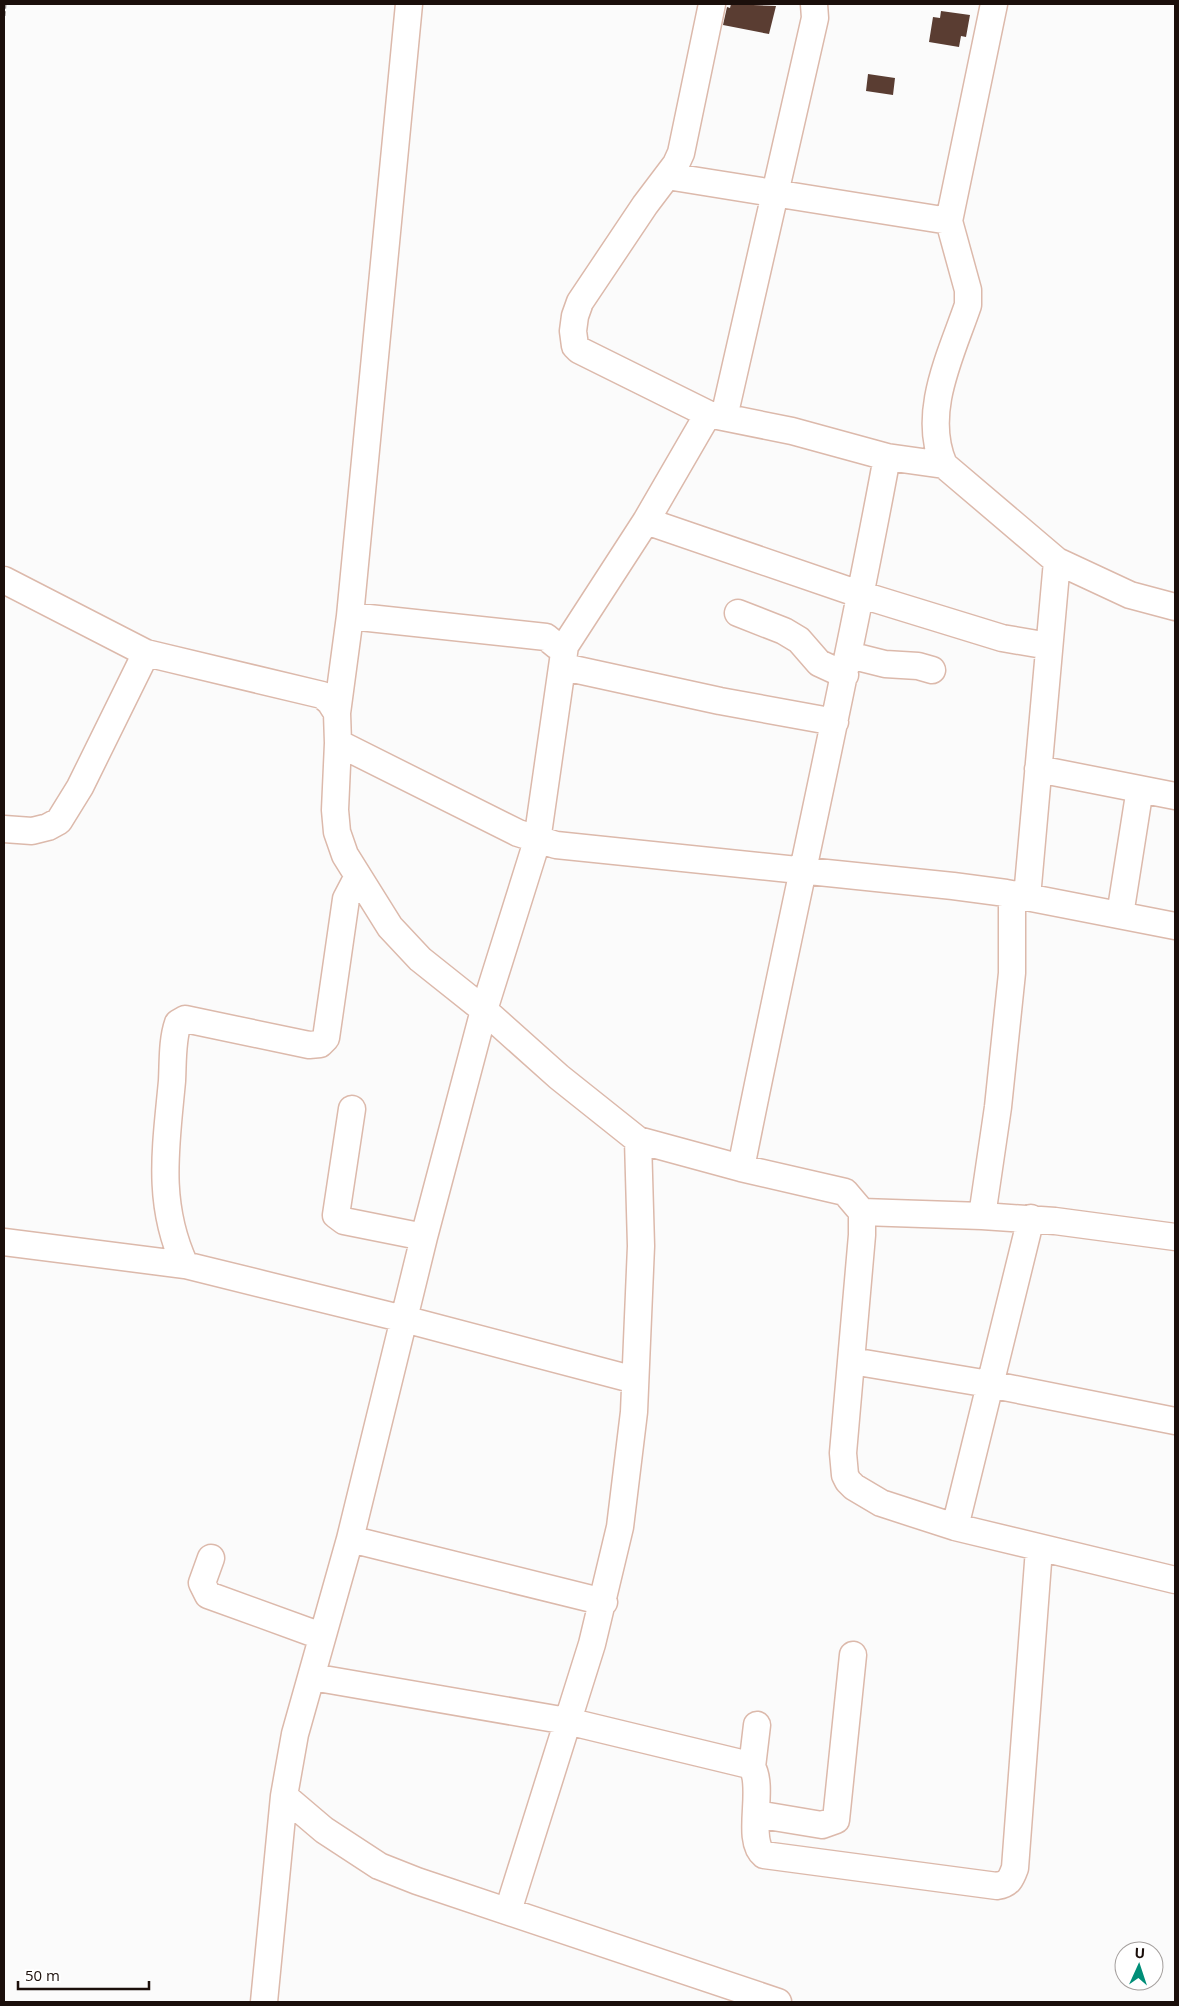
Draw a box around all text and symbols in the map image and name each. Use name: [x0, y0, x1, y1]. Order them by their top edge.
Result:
north arrow: [1114, 1941, 1164, 1991]
text: U: [1134, 1943, 1145, 1962]
scale bar: [18, 1958, 149, 1990]
text: 50 m: [25, 1965, 60, 1985]

